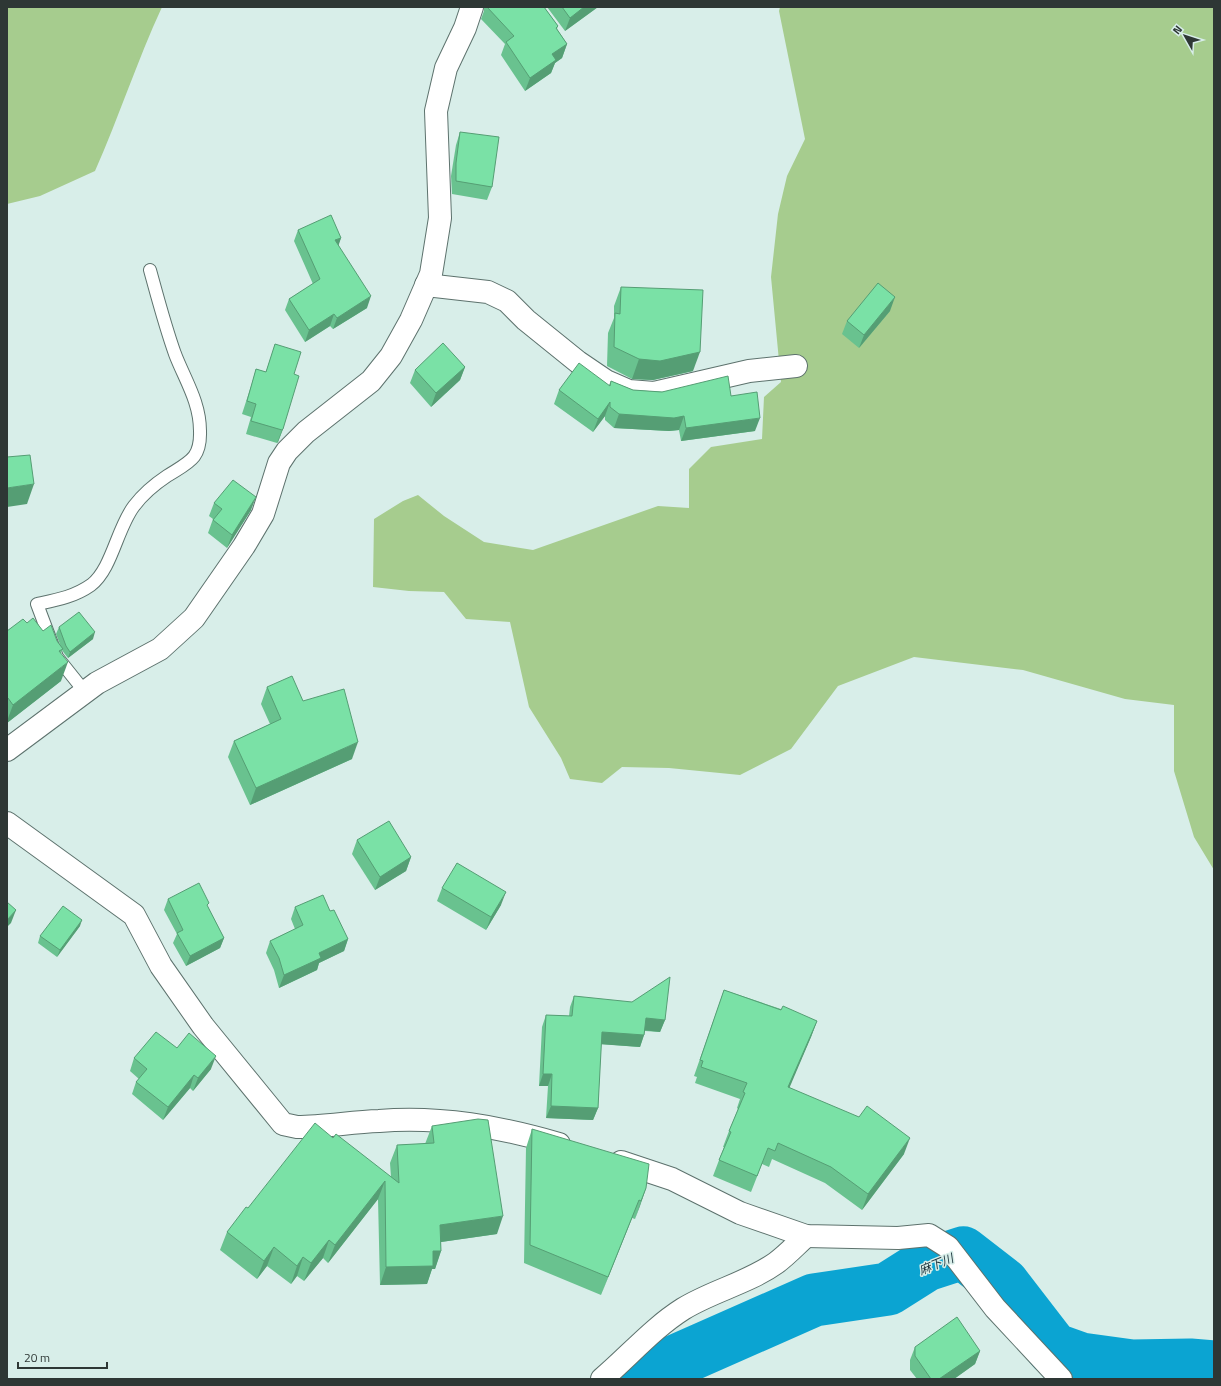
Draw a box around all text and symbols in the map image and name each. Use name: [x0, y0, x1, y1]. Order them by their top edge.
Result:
north arrow: [1165, 16, 1205, 56]
text: N: [1169, 22, 1186, 38]
water label: 麻下川: [916, 1248, 958, 1280]
scale bar: [18, 1344, 107, 1370]
text: 20 m: [24, 1348, 50, 1367]

